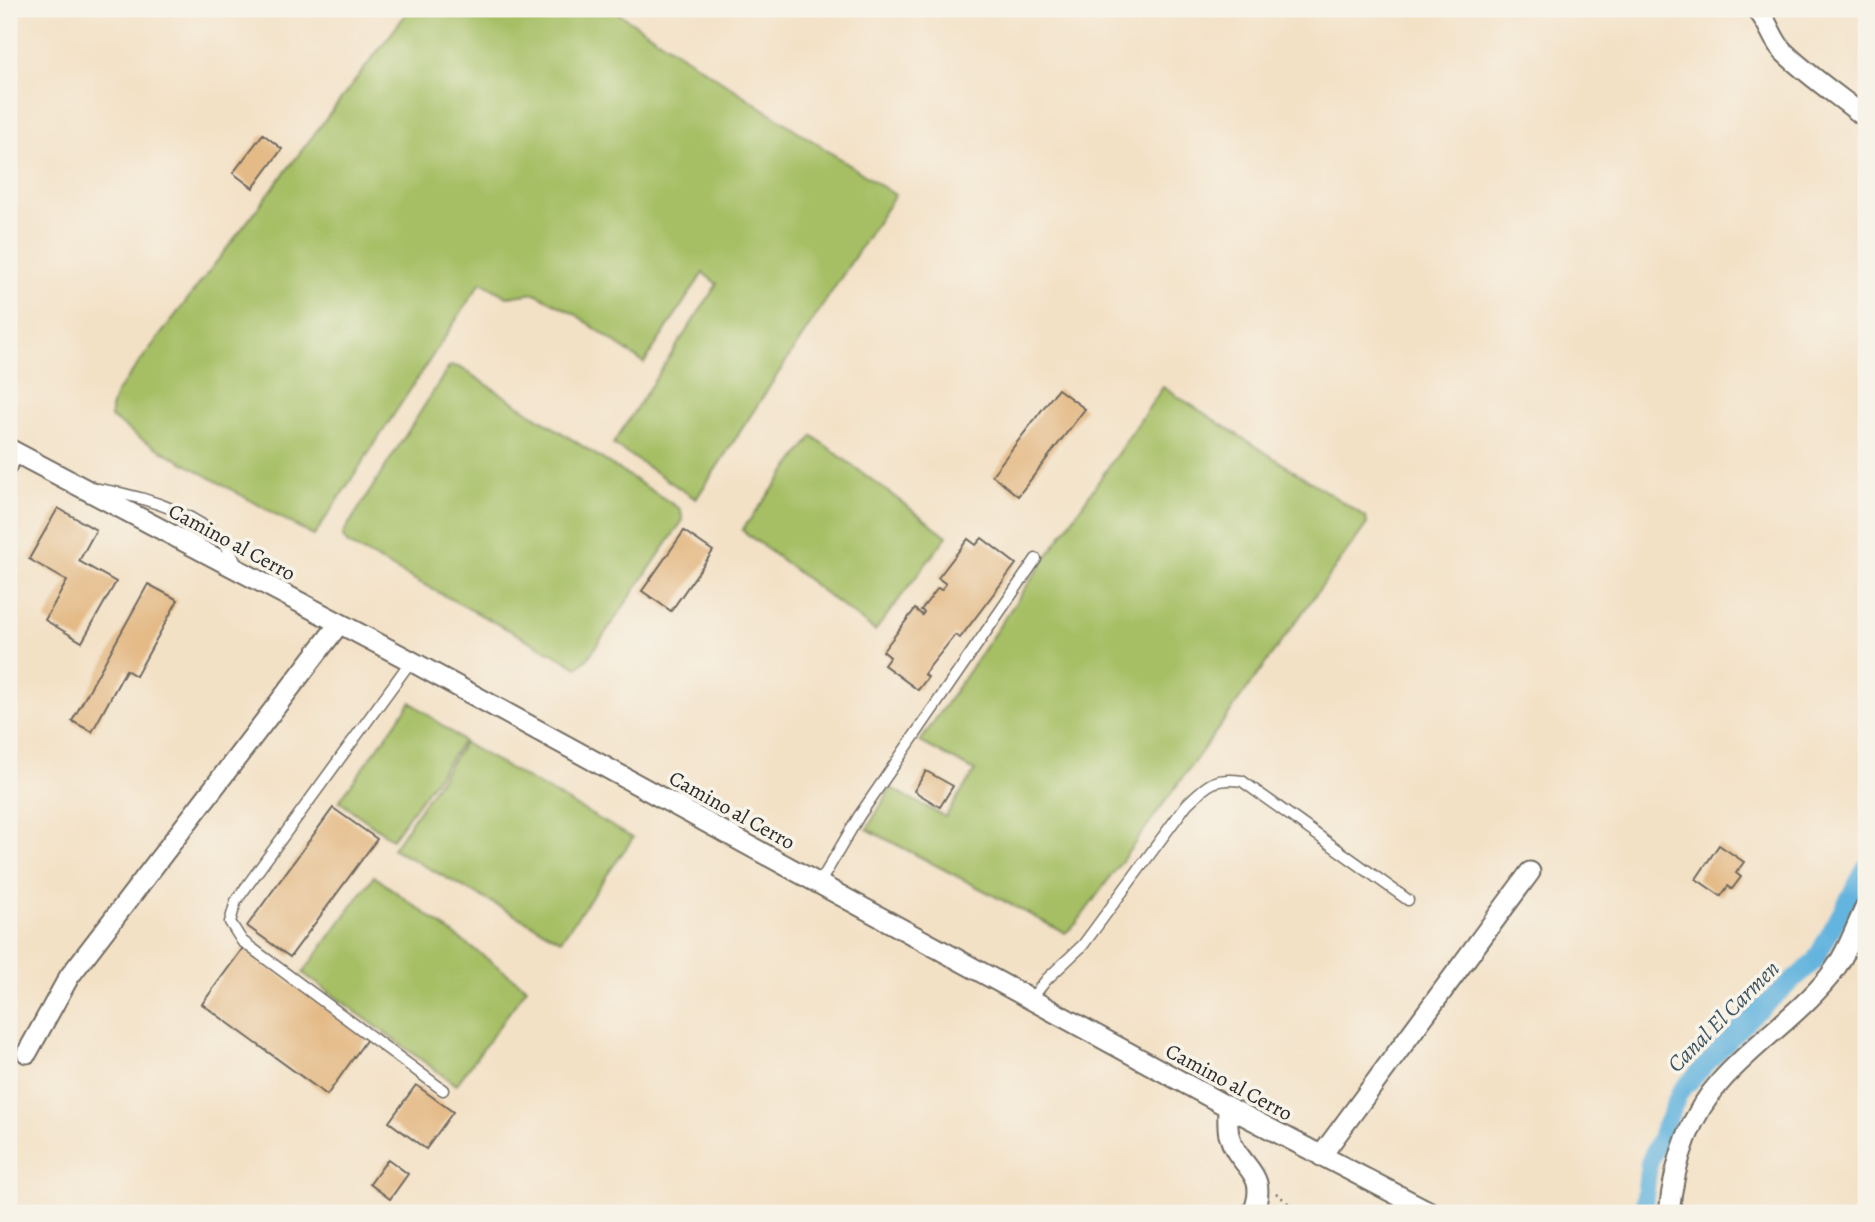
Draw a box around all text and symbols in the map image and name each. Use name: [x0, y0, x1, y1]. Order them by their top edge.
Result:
street label: Camino al Cerro: [164, 497, 300, 587]
street label: Camino al Cerro: [664, 764, 800, 856]
water label: Canal El Carmen: [1660, 953, 1786, 1079]
street label: Camino al Cerro: [1161, 1037, 1297, 1127]

